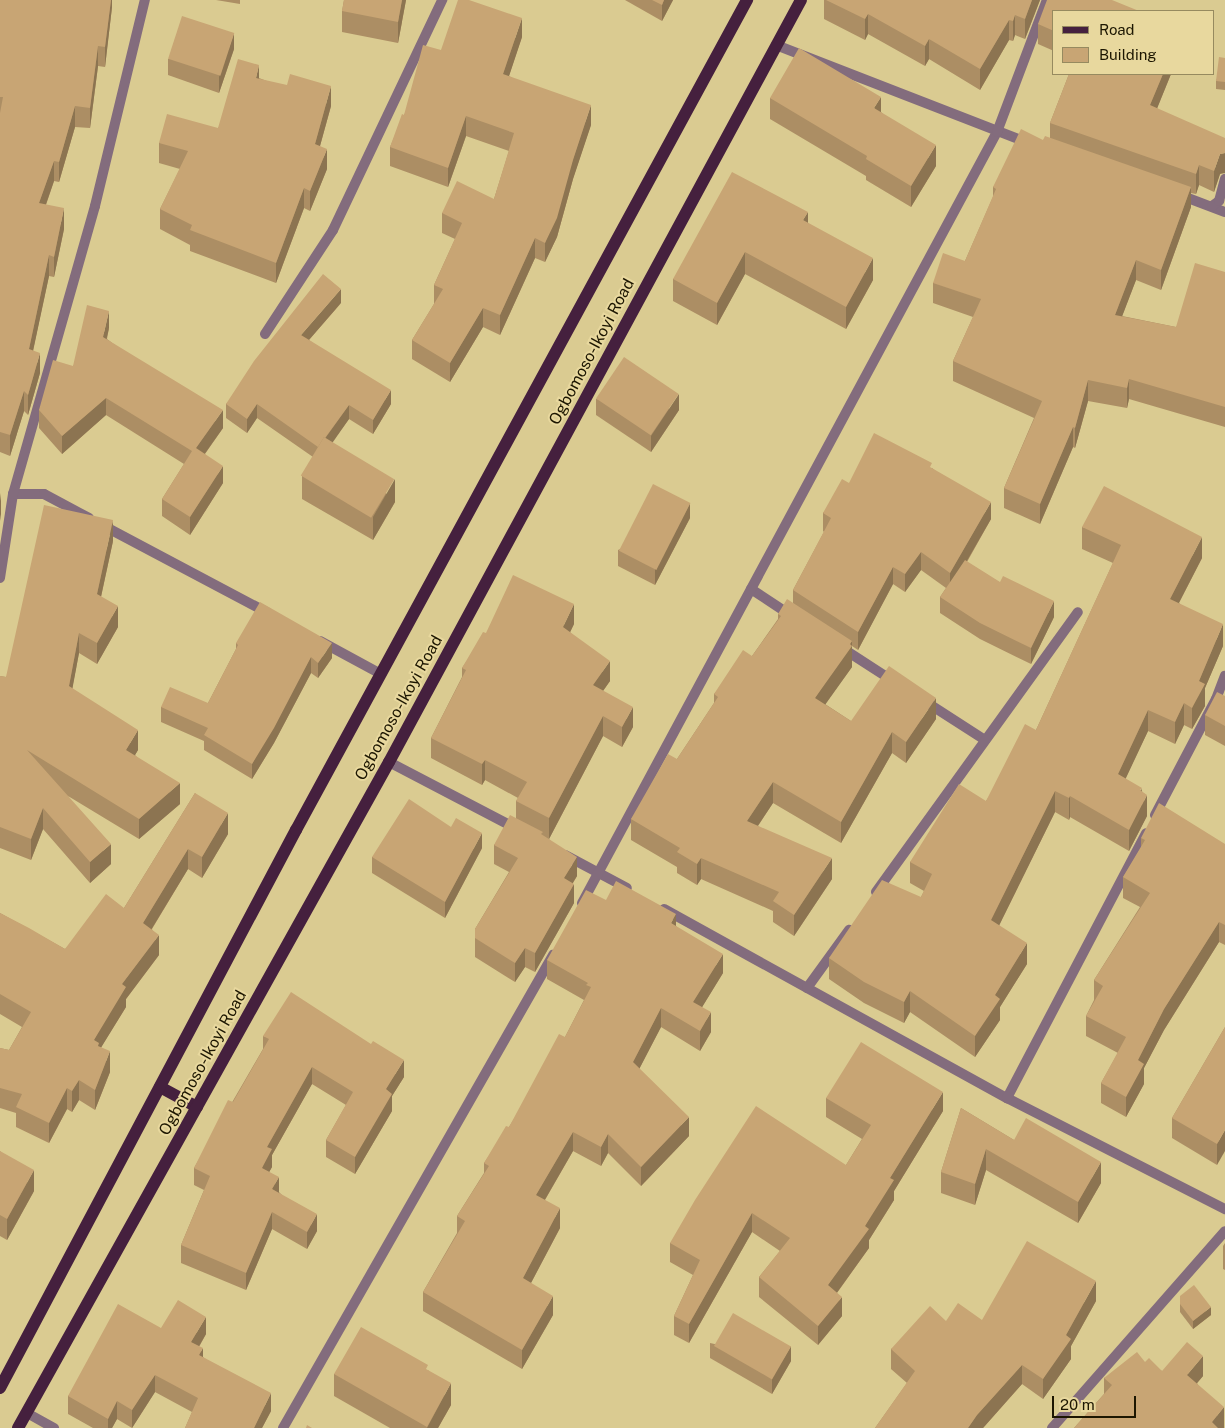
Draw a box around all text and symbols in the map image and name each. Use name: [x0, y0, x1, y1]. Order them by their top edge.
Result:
legend: [1052, 10, 1215, 75]
text: Road: [1099, 21, 1135, 38]
text: Building: [1099, 46, 1157, 63]
street label: Ogbomoso-Ikoyi Road: [545, 276, 639, 428]
street label: Ogbomoso-Ikoyi Road: [351, 632, 447, 784]
street label: Ogbomoso-Ikoyi Road: [155, 987, 251, 1139]
scale bar: [1055, 1386, 1139, 1418]
text: 20 m: [1060, 1396, 1095, 1413]

